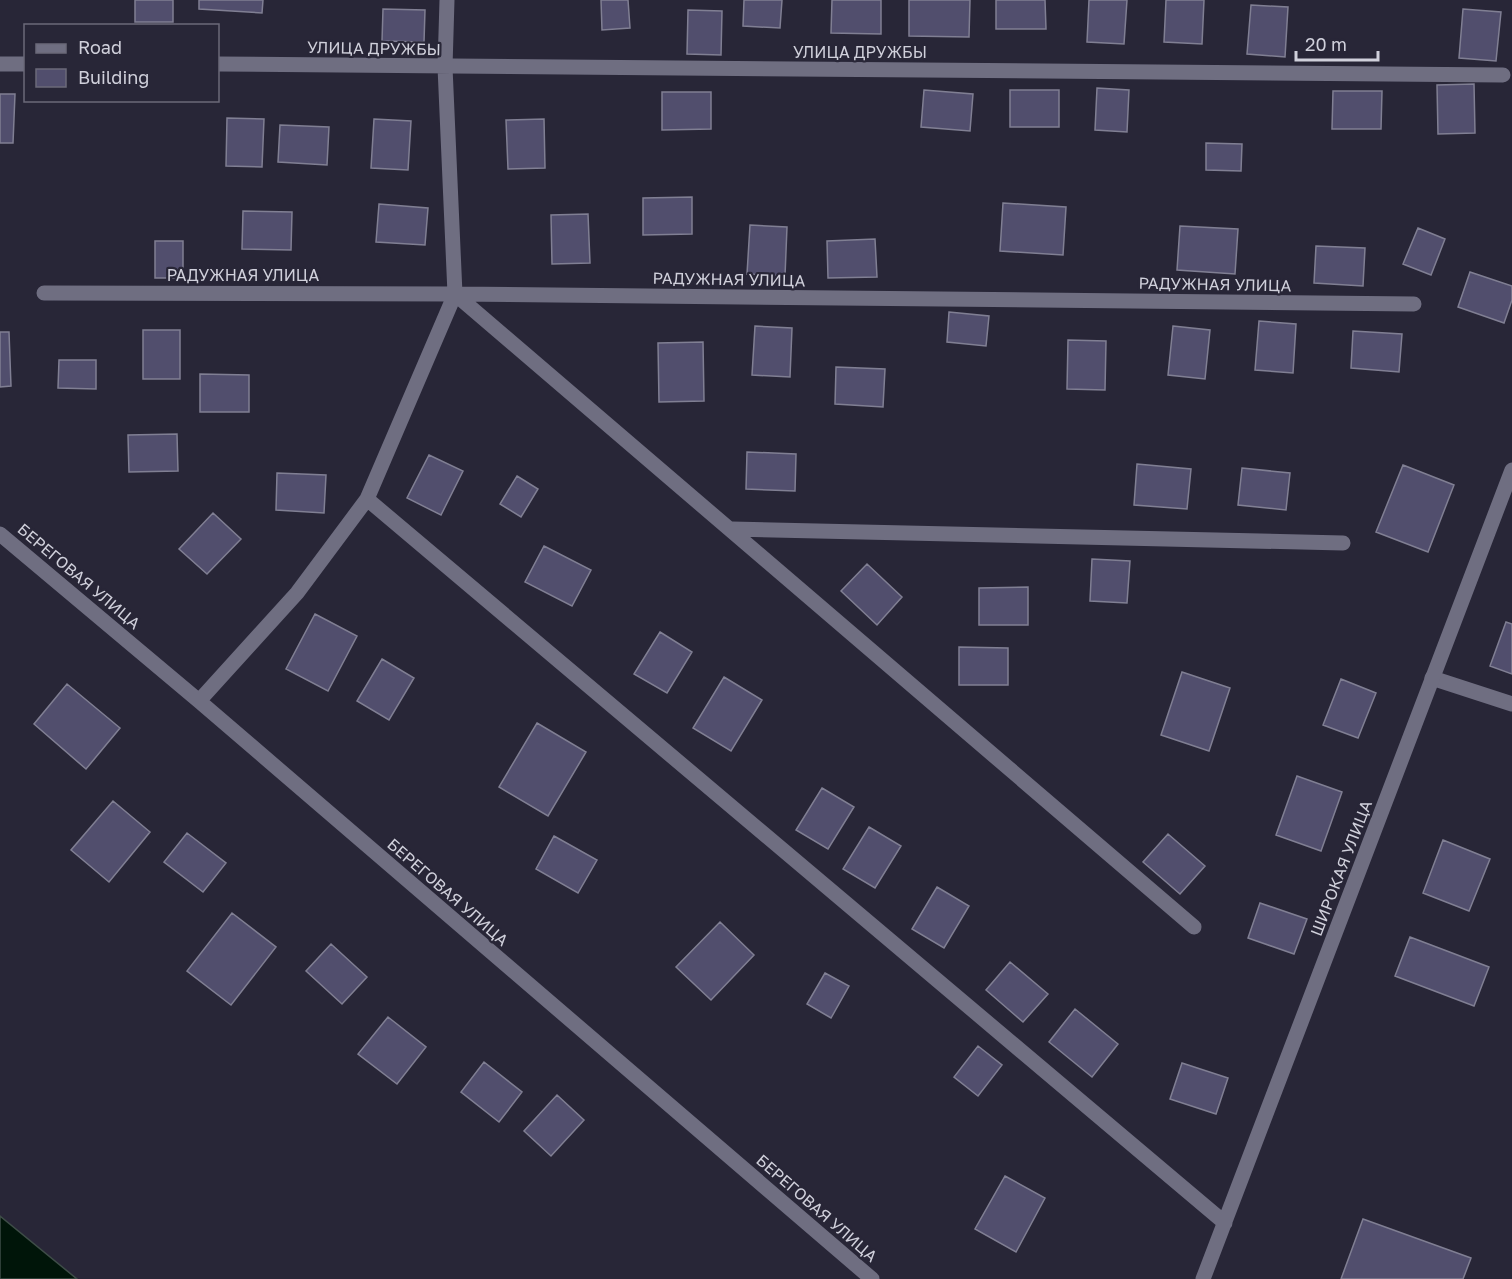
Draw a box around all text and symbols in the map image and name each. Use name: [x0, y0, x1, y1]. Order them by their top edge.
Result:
legend: [24, 24, 219, 102]
scale bar: [1296, 24, 1378, 62]
text: 20 m: [1305, 33, 1347, 55]
text: Road: [78, 36, 122, 58]
street label: УЛИЦА ДРУЖБЫ: [307, 37, 441, 59]
street label: УЛИЦА ДРУЖБЫ: [793, 42, 927, 62]
text: Building: [78, 66, 149, 88]
street label: РАДУЖНАЯ УЛИЦА: [167, 265, 320, 285]
street label: РАДУЖНАЯ УЛИЦА: [653, 268, 806, 290]
street label: РАДУЖНАЯ УЛИЦА: [1139, 273, 1292, 295]
street label: БЕРЕГОВАЯ УЛИЦА: [14, 519, 145, 633]
street label: ШИРОКАЯ УЛИЦА: [1306, 797, 1376, 939]
street label: БЕРЕГОВАЯ УЛИЦА: [383, 834, 513, 950]
street label: БЕРЕГОВАЯ УЛИЦА: [752, 1150, 882, 1266]

